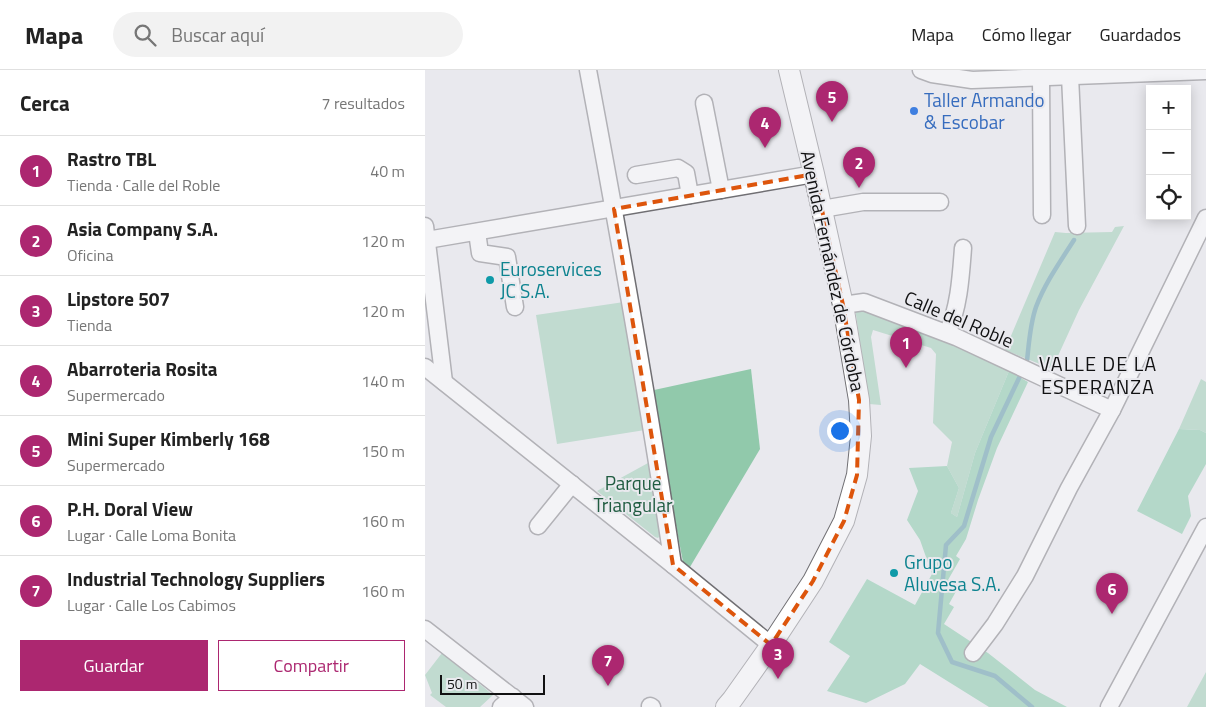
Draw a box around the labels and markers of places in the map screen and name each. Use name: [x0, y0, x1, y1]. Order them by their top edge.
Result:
pin: 5: [816, 81, 848, 122]
place label: Taller Armando & Escobar: [924, 85, 1045, 136]
marker: Taller Armando & Escobar: [908, 105, 920, 117]
pin: 4: [749, 107, 781, 148]
pin: 2: [843, 147, 875, 188]
place label: Euroservices JC S.A.: [500, 254, 602, 305]
marker: Euroservices JC S.A.: [484, 274, 496, 286]
pin: 1: [890, 327, 922, 368]
place label: Grupo Aluvesa S.A.: [904, 547, 1001, 598]
marker: Grupo Aluvesa S.A.: [888, 567, 900, 579]
pin: 6: [1096, 573, 1128, 614]
pin: 3: [762, 638, 794, 679]
pin: 7: [592, 645, 624, 686]

